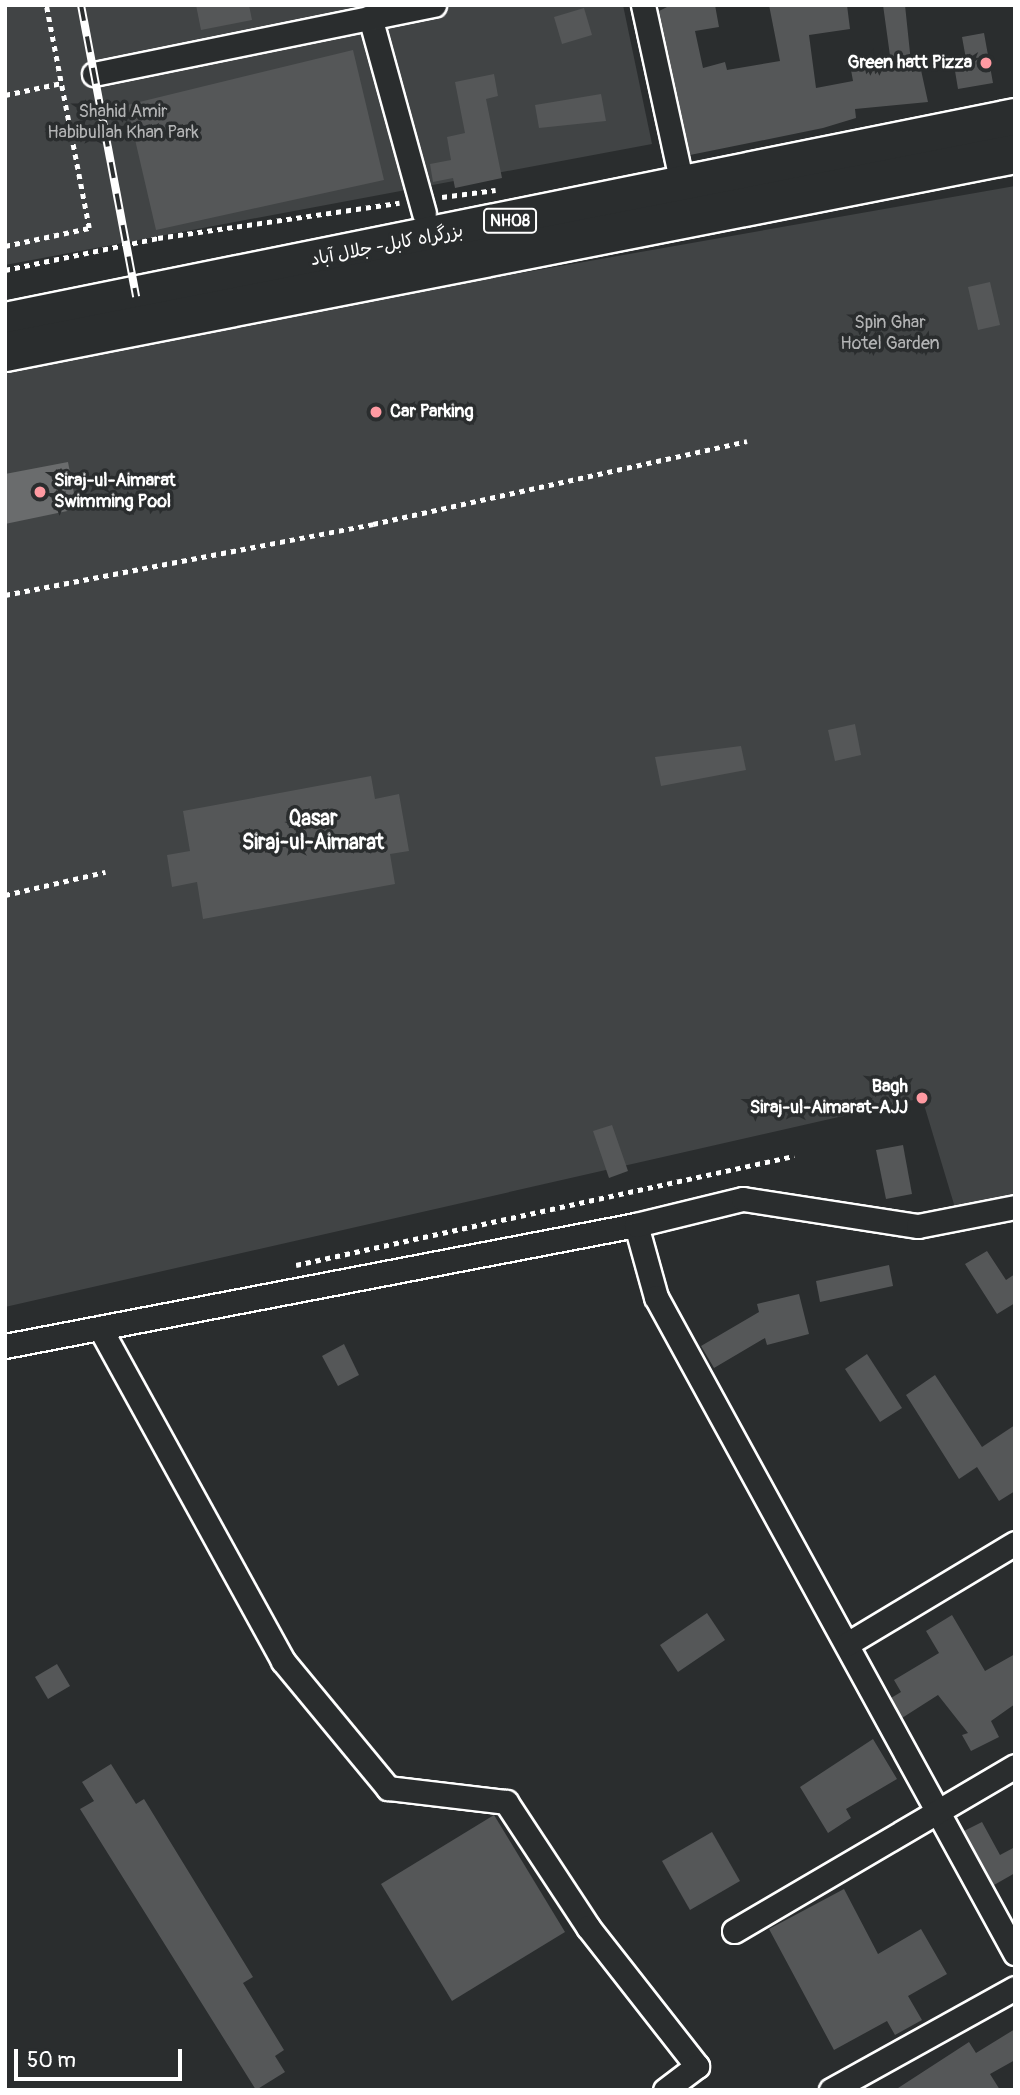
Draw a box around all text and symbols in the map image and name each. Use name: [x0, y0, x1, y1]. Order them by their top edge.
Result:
place label: Green hatt Pizza: [848, 52, 972, 74]
marker: Green hatt Pizza: [978, 55, 994, 71]
park label: Shahid Amir Habibullah Khan Park: [47, 102, 199, 144]
road number: NH08: [482, 209, 538, 234]
street label: بزرگراه کابل- جلال آباد: [309, 221, 465, 271]
park label: Spin Ghar Hotel Garden: [840, 313, 940, 356]
place label: Car Parking: [390, 401, 474, 423]
marker: Car Parking: [368, 404, 384, 420]
place label: Siraj-ul-Aimarat Swimming Pool: [54, 471, 176, 514]
marker: Siraj-ul-Aimarat Swimming Pool: [32, 484, 48, 500]
district label: Qasar Siraj-ul-Aimarat: [242, 806, 384, 856]
place label: Bagh Siraj-ul-Aimarat-AJJ: [750, 1077, 908, 1120]
marker: Bagh Siraj-ul-Aimarat-AJJ: [914, 1090, 930, 1106]
scale bar: [18, 2036, 186, 2080]
text: 50 m: [27, 2047, 76, 2074]

